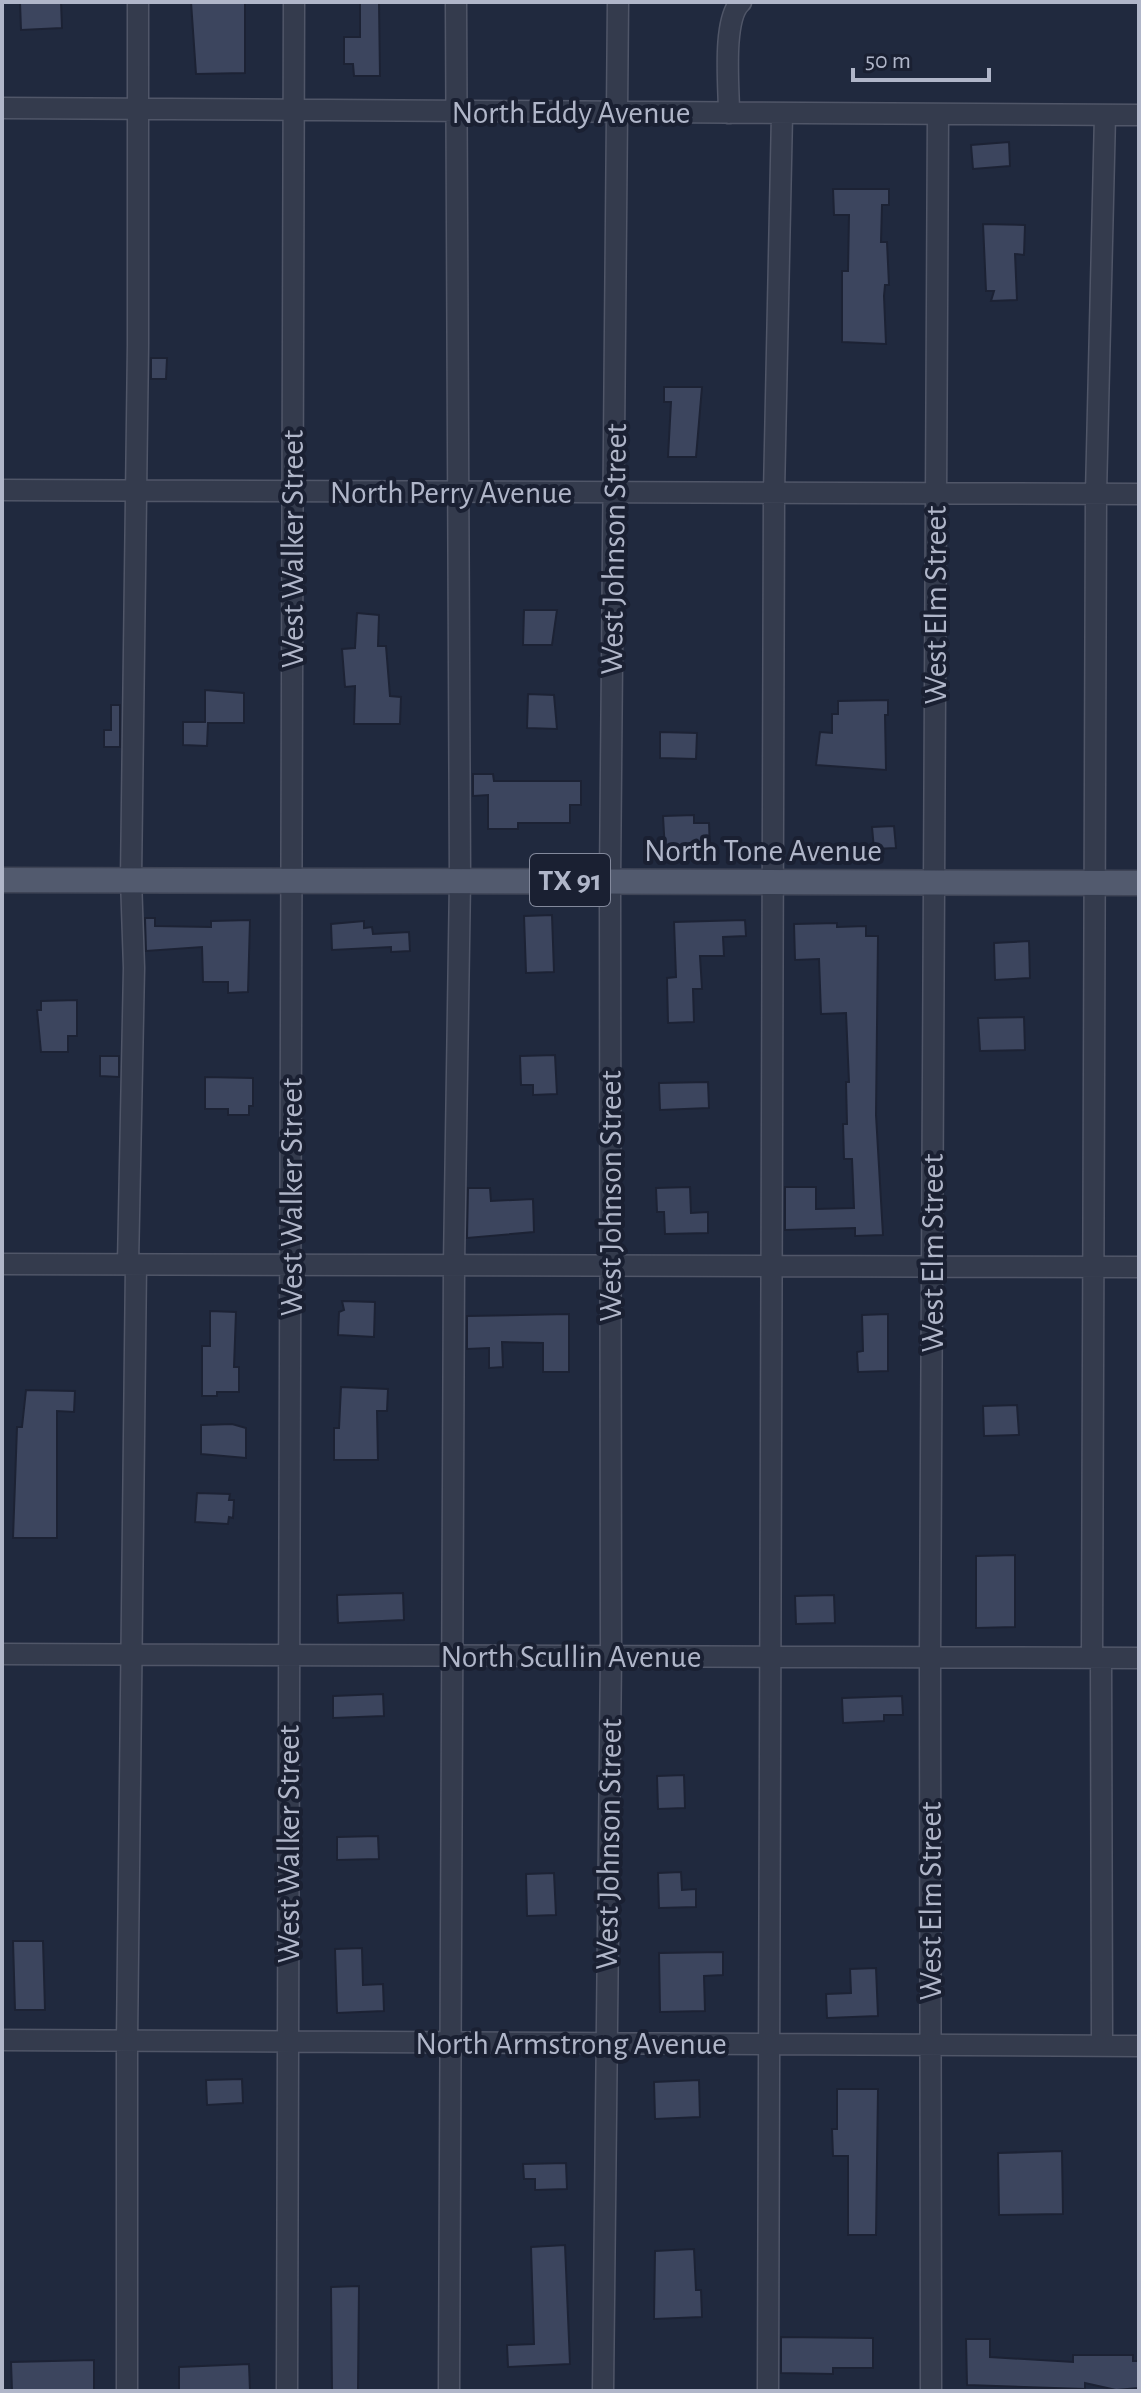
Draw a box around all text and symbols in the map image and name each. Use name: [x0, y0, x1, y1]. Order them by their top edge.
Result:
scale bar: [853, 32, 989, 82]
text: 50 m: [865, 49, 911, 73]
street label: North Eddy Avenue: [451, 97, 691, 129]
street label: West Johnson Street: [596, 423, 632, 675]
street label: West Walker Street: [277, 430, 309, 668]
street label: North Perry Avenue: [330, 477, 572, 509]
street label: West Elm Street: [920, 506, 952, 704]
street label: North Tone Avenue: [644, 835, 882, 867]
road number: TX 91: [530, 854, 610, 906]
street label: West Johnson Street: [595, 1070, 627, 1322]
street label: West Walker Street: [276, 1078, 308, 1316]
street label: West Elm Street: [917, 1154, 949, 1352]
street label: North Scullin Avenue: [441, 1641, 701, 1673]
street label: West Johnson Street: [591, 1718, 627, 1970]
street label: West Walker Street: [273, 1725, 305, 1963]
street label: West Elm Street: [915, 1802, 947, 2000]
street label: North Armstrong Avenue: [415, 2028, 727, 2060]

